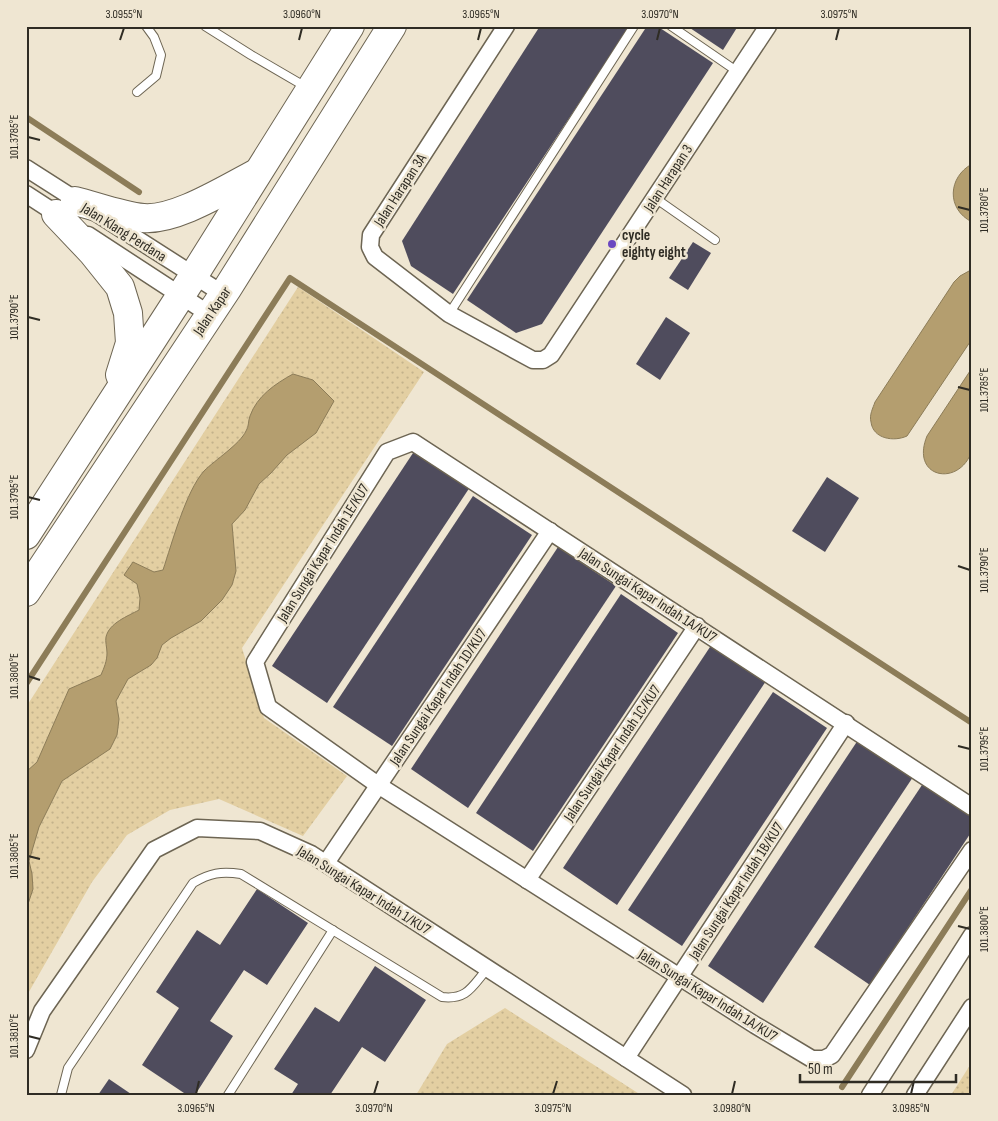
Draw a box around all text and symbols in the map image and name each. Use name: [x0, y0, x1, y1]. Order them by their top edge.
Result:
text: 3.0955°N: [106, 7, 142, 22]
text: 3.0960°N: [283, 7, 321, 22]
text: 3.0965°N: [462, 7, 500, 22]
text: 3.0970°N: [641, 7, 679, 22]
text: 3.0975°N: [821, 7, 857, 22]
text: 101.3785°E: [7, 115, 22, 159]
street label: Jalan Harapan 3: [639, 141, 697, 216]
street label: Jalan Harapan 3A: [369, 150, 431, 231]
text: 101.3780°E: [977, 187, 992, 233]
street label: Jalan Klang Perdana: [77, 198, 170, 266]
place label: cycle eighty eight: [622, 226, 686, 262]
marker: cycle eighty eight: [606, 238, 618, 250]
street label: Jalan Kapar: [189, 283, 236, 340]
text: 101.3790°E: [7, 294, 22, 340]
text: 101.3785°E: [977, 368, 992, 412]
text: 101.3795°E: [7, 475, 22, 519]
street label: Jalan Sungai Kapar Indah 1E/KU7: [273, 481, 374, 627]
street label: Jalan Sungai Kapar Indah 1A/KU7: [574, 543, 720, 647]
text: 101.3790°E: [977, 547, 992, 593]
street label: Jalan Sungai Kapar Indah 1D/KU7: [385, 625, 491, 770]
text: 101.3800°E: [7, 653, 22, 699]
street label: Jalan Sungai Kapar Indah 1C/KU7: [559, 681, 665, 826]
text: 101.3795°E: [977, 727, 992, 771]
street label: Jalan Sungai Kapar Indah 1B/KU7: [684, 819, 788, 964]
text: 101.3805°E: [7, 833, 22, 879]
street label: Jalan Sungai Kapar Indah 1/KU7: [293, 841, 434, 939]
text: 101.3800°E: [977, 906, 992, 952]
street label: Jalan Sungai Kapar Indah 1A/KU7: [634, 944, 781, 1046]
text: 101.3810°E: [7, 1014, 22, 1058]
scale bar: [800, 1051, 957, 1083]
text: 50 m: [808, 1060, 833, 1079]
text: 3.0965°N: [177, 1101, 215, 1116]
text: 3.0970°N: [355, 1101, 393, 1116]
text: 3.0975°N: [535, 1101, 571, 1116]
text: 3.0980°N: [713, 1101, 751, 1116]
text: 3.0985°N: [892, 1101, 930, 1116]

